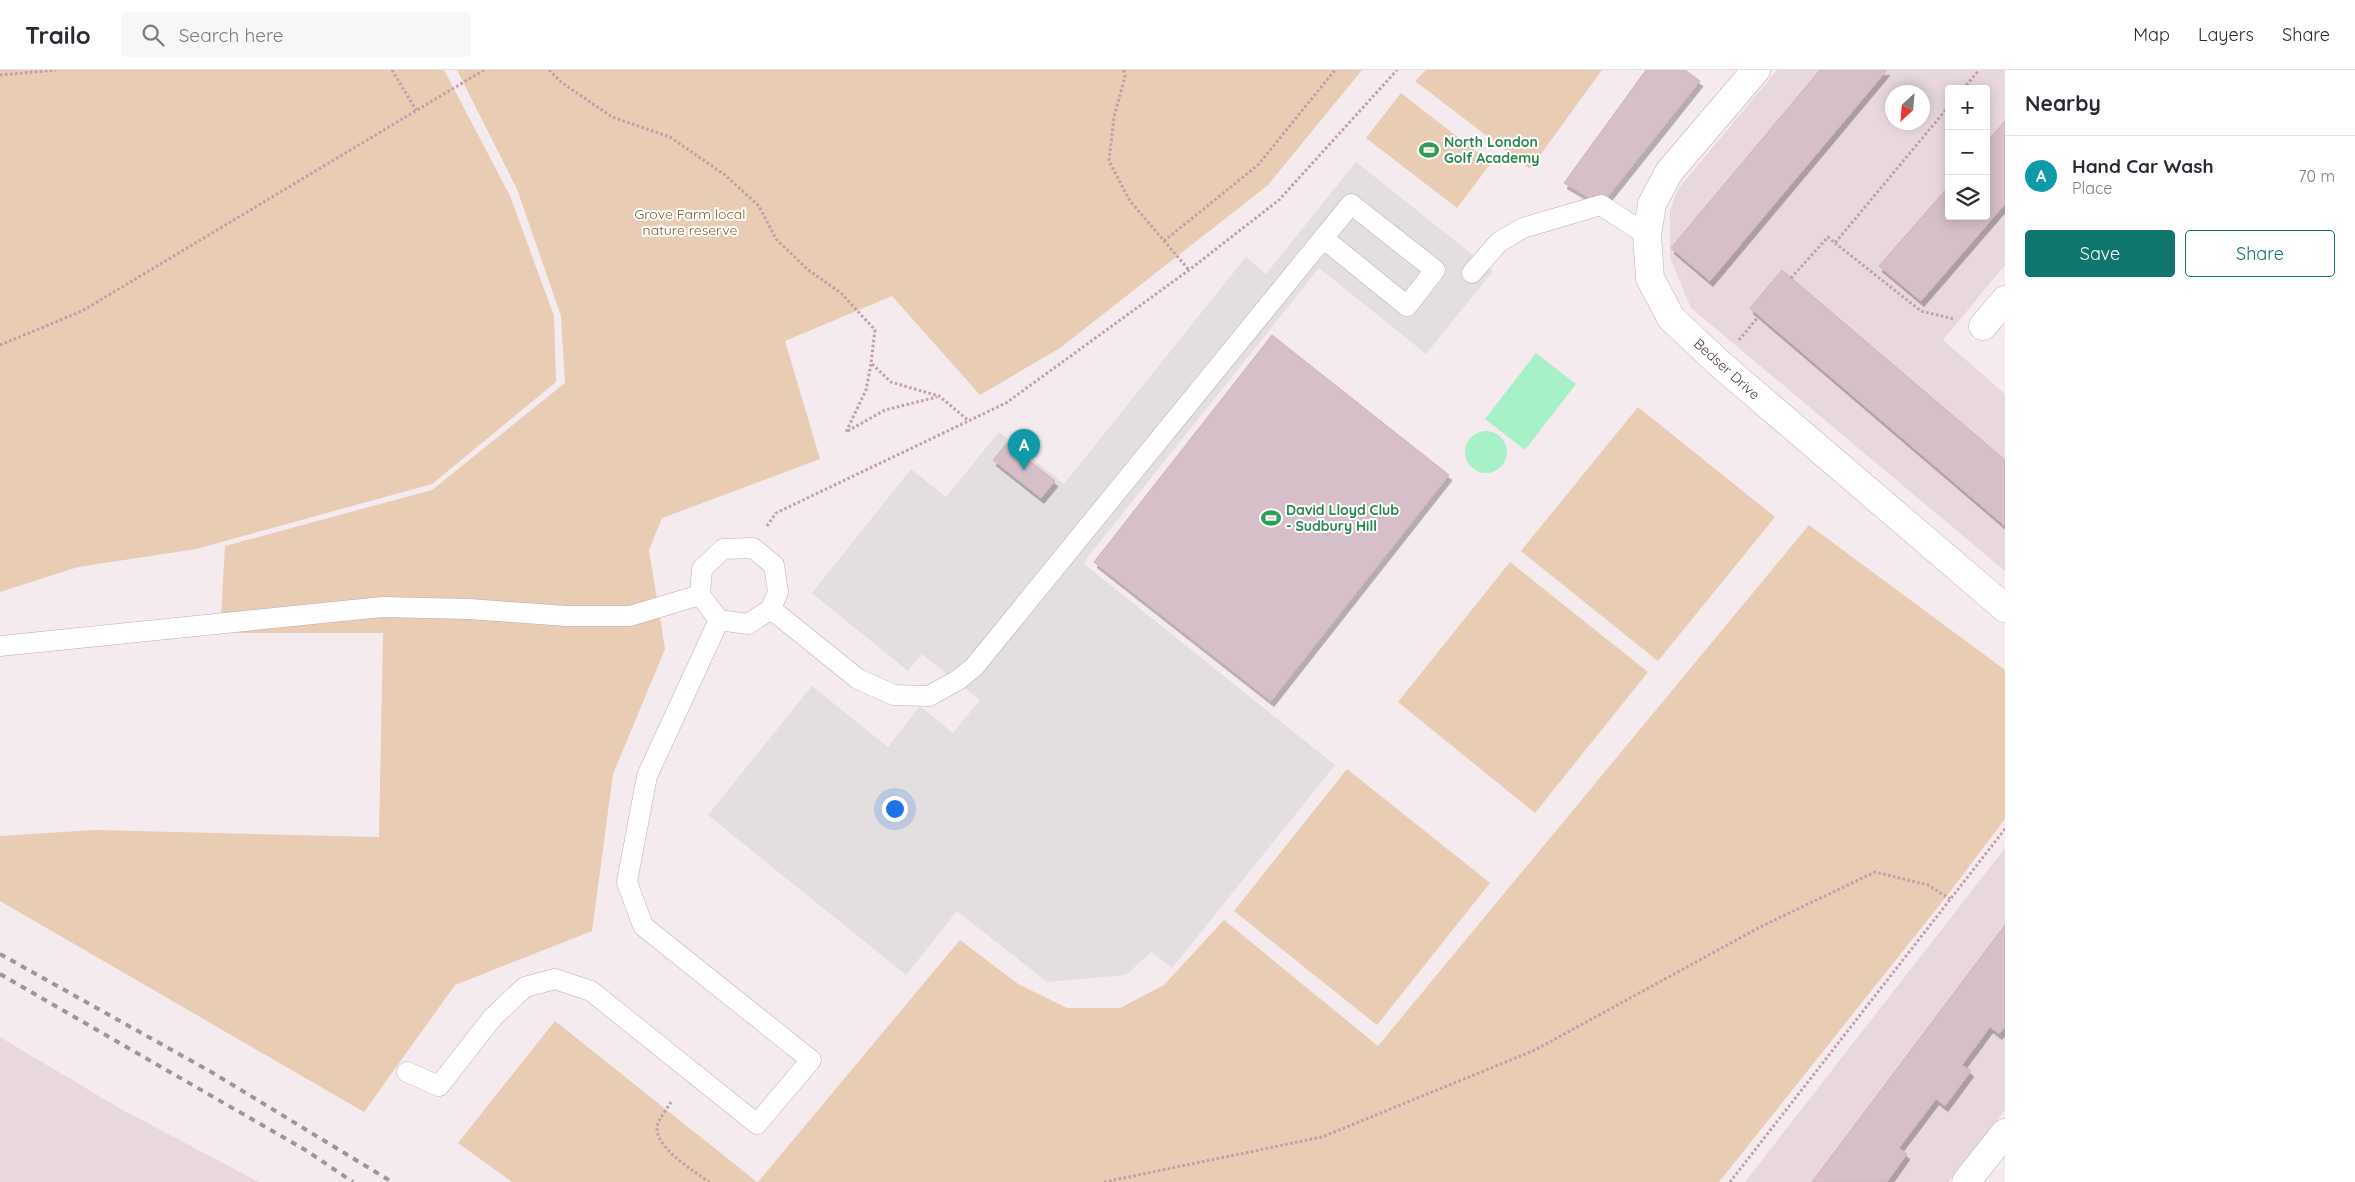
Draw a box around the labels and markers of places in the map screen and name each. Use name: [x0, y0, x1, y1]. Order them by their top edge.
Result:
place label: North London Golf Academy: [1444, 133, 1539, 167]
sports icon: North London Golf Academy: [1418, 139, 1440, 161]
pin: A: [1008, 429, 1040, 470]
place label: David Lloyd Club - Sudbury Hill: [1286, 501, 1399, 535]
sports icon: David Lloyd Club - Sudbury Hill: [1260, 507, 1282, 529]

